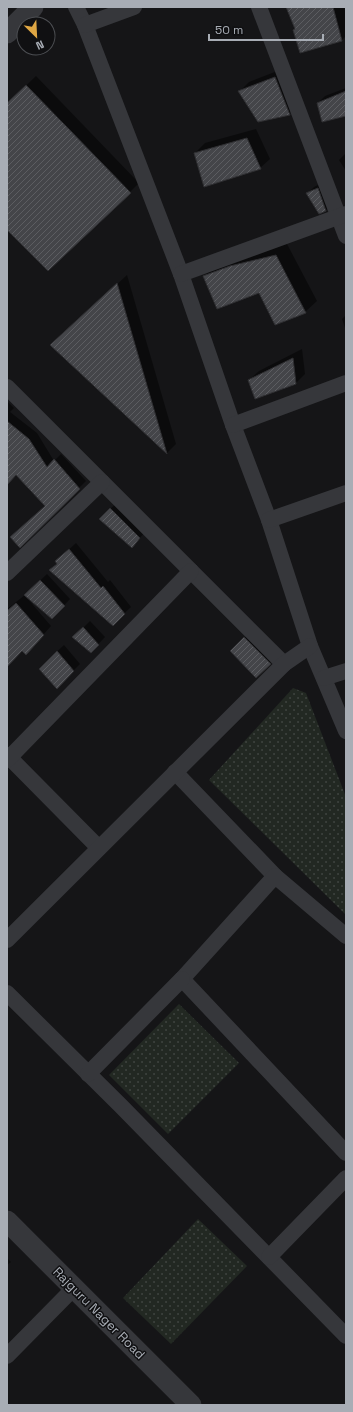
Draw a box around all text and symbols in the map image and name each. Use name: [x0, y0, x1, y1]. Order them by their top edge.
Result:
north arrow: [16, 16, 56, 56]
scale bar: [209, 16, 323, 42]
text: 50 m: [215, 22, 243, 38]
text: N: [34, 37, 46, 53]
street label: Rajguru Nager Road: [49, 1263, 149, 1363]

